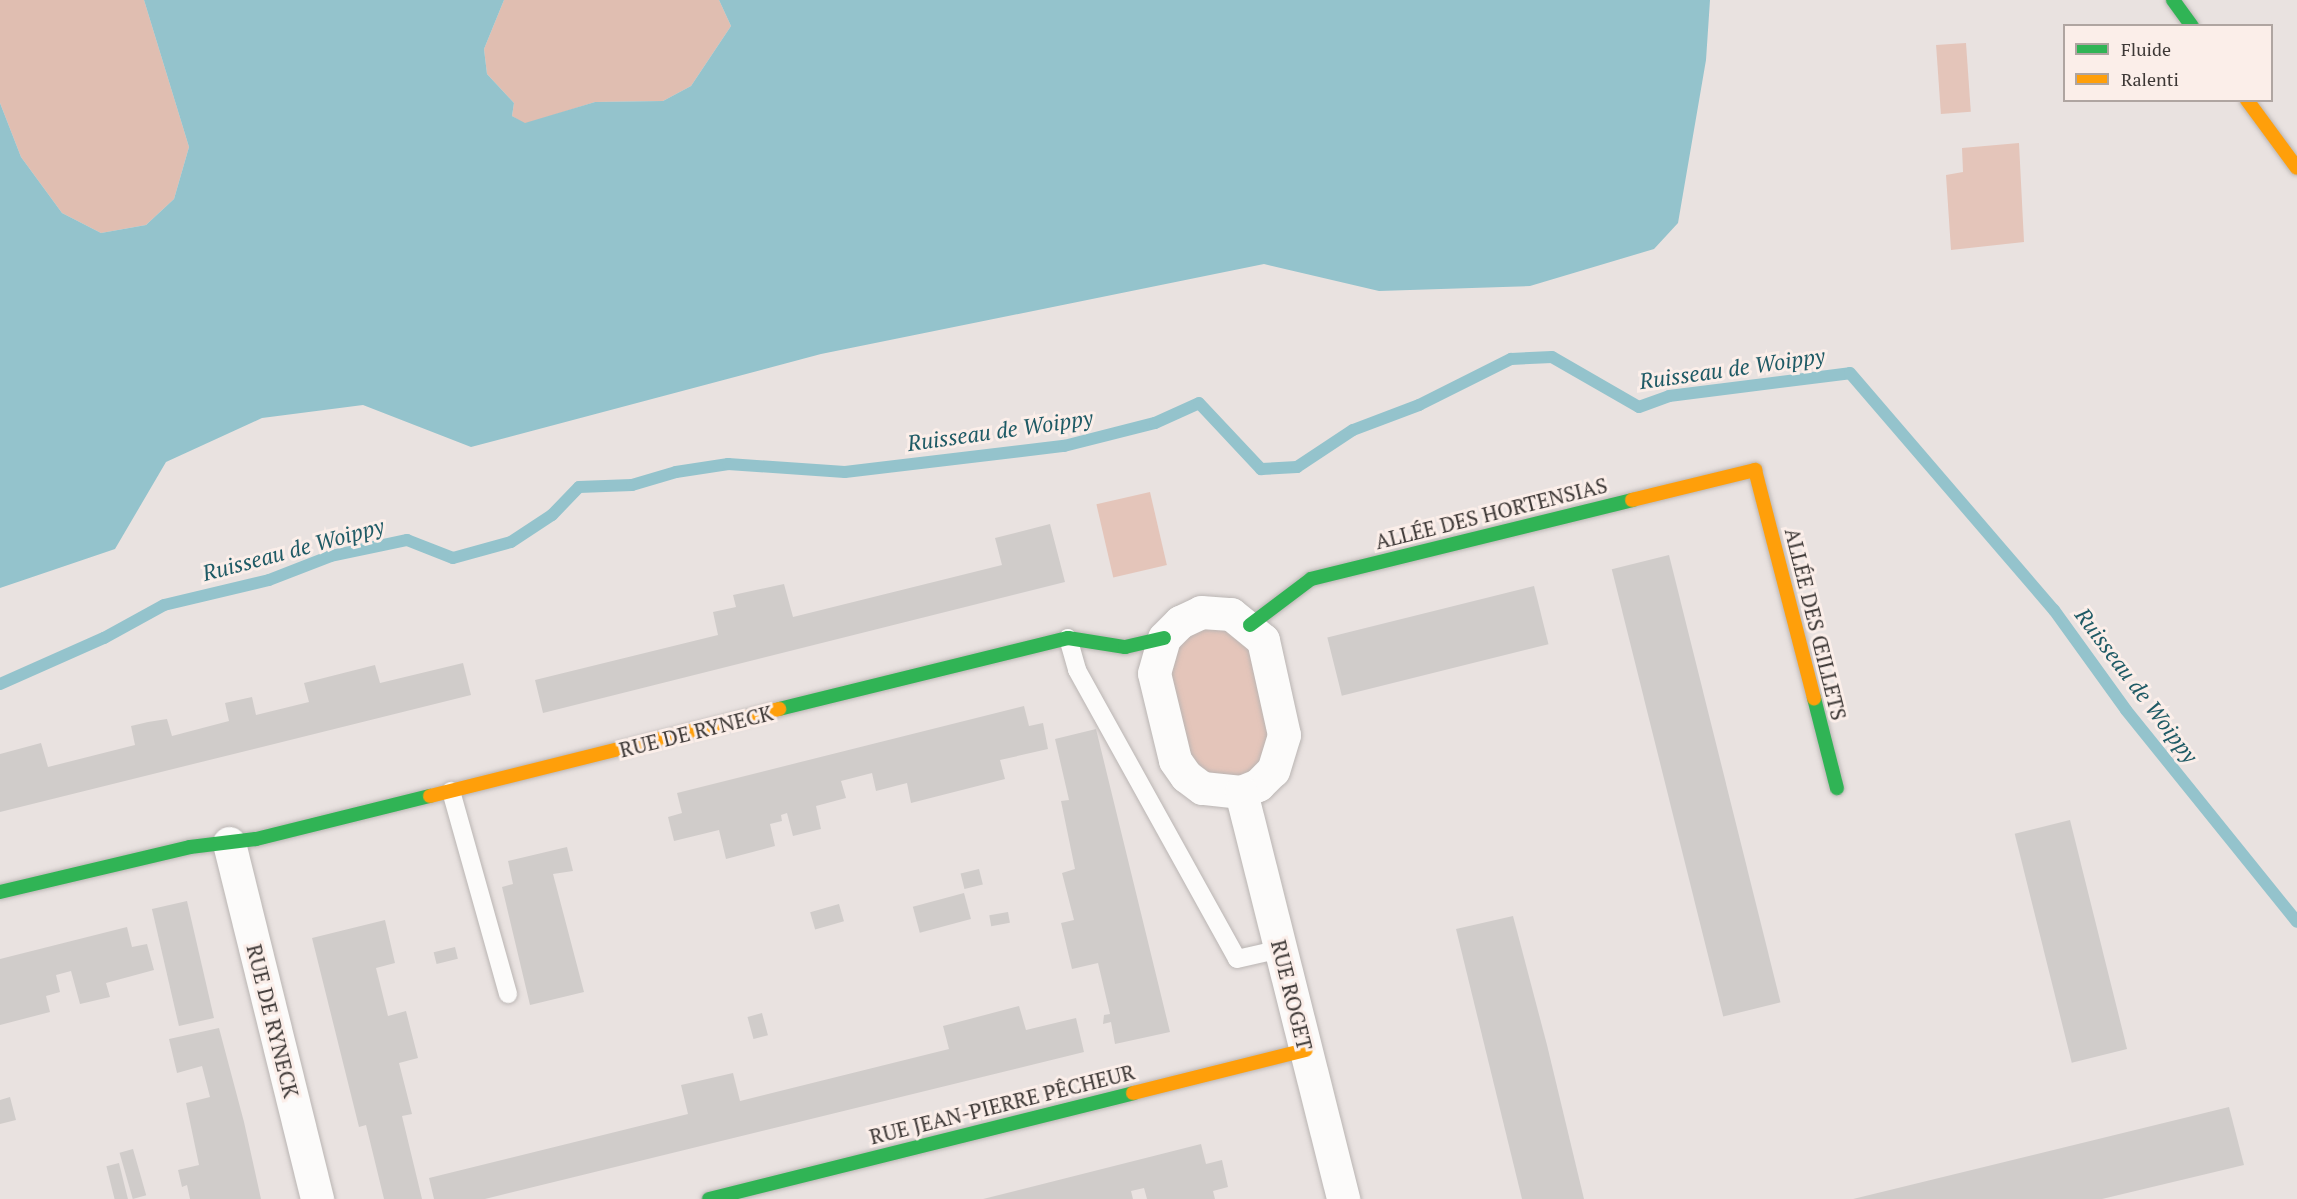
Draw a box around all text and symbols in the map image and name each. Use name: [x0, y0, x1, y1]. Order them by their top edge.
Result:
legend: [2063, 24, 2273, 102]
text: Fluide: [2121, 37, 2171, 61]
text: Ralenti: [2121, 67, 2179, 91]
water label: Ruisseau de Woippy: [1638, 342, 1826, 394]
water label: Ruisseau de Woippy: [906, 404, 1094, 456]
street label: ALLÉE DES HORTENSIAS: [1372, 472, 1610, 554]
water label: Ruisseau de Woippy: [199, 512, 387, 586]
street label: ALLÉE DES ŒILLETS: [1780, 525, 1852, 723]
water label: Ruisseau de Woippy: [2070, 602, 2204, 768]
street label: RUE DE RYNECK: [617, 700, 775, 762]
street label: RUE ROGET: [1266, 937, 1318, 1053]
street label: RUE DE RYNECK: [242, 942, 304, 1100]
street label: RUE JEAN-PIERRE PÊCHEUR: [867, 1059, 1137, 1149]

